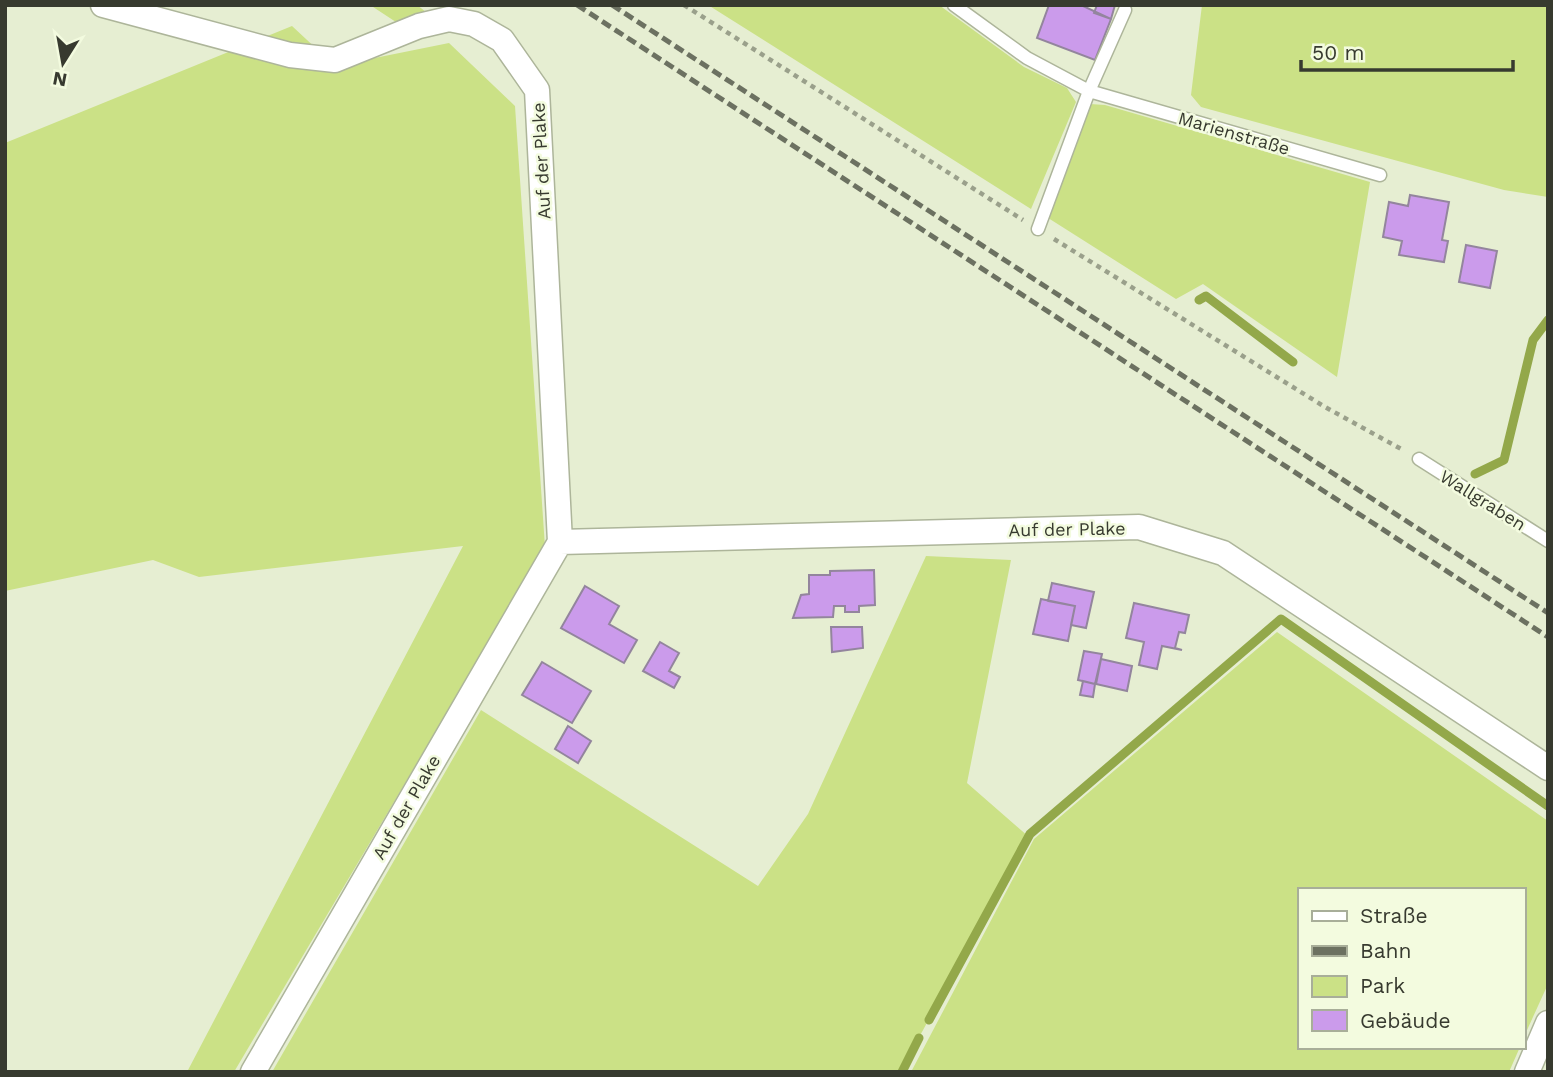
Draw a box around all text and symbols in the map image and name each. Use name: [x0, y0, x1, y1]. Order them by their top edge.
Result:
north arrow: [28, 28, 98, 98]
scale bar: [1301, 28, 1513, 72]
text: 50 m: [1312, 40, 1364, 65]
text: N: [51, 67, 69, 92]
street label: Auf der Plake: [527, 102, 555, 220]
street label: Marienstraße: [1176, 107, 1292, 159]
street label: Wallgraben: [1436, 465, 1530, 535]
street label: Auf der Plake: [1008, 517, 1126, 541]
street label: Auf der Plake: [368, 751, 444, 863]
legend: [1298, 888, 1525, 1049]
text: Straße: [1360, 903, 1428, 928]
text: Bahn: [1360, 938, 1412, 963]
text: Park: [1360, 973, 1405, 998]
text: Gebäude: [1360, 1008, 1451, 1033]

